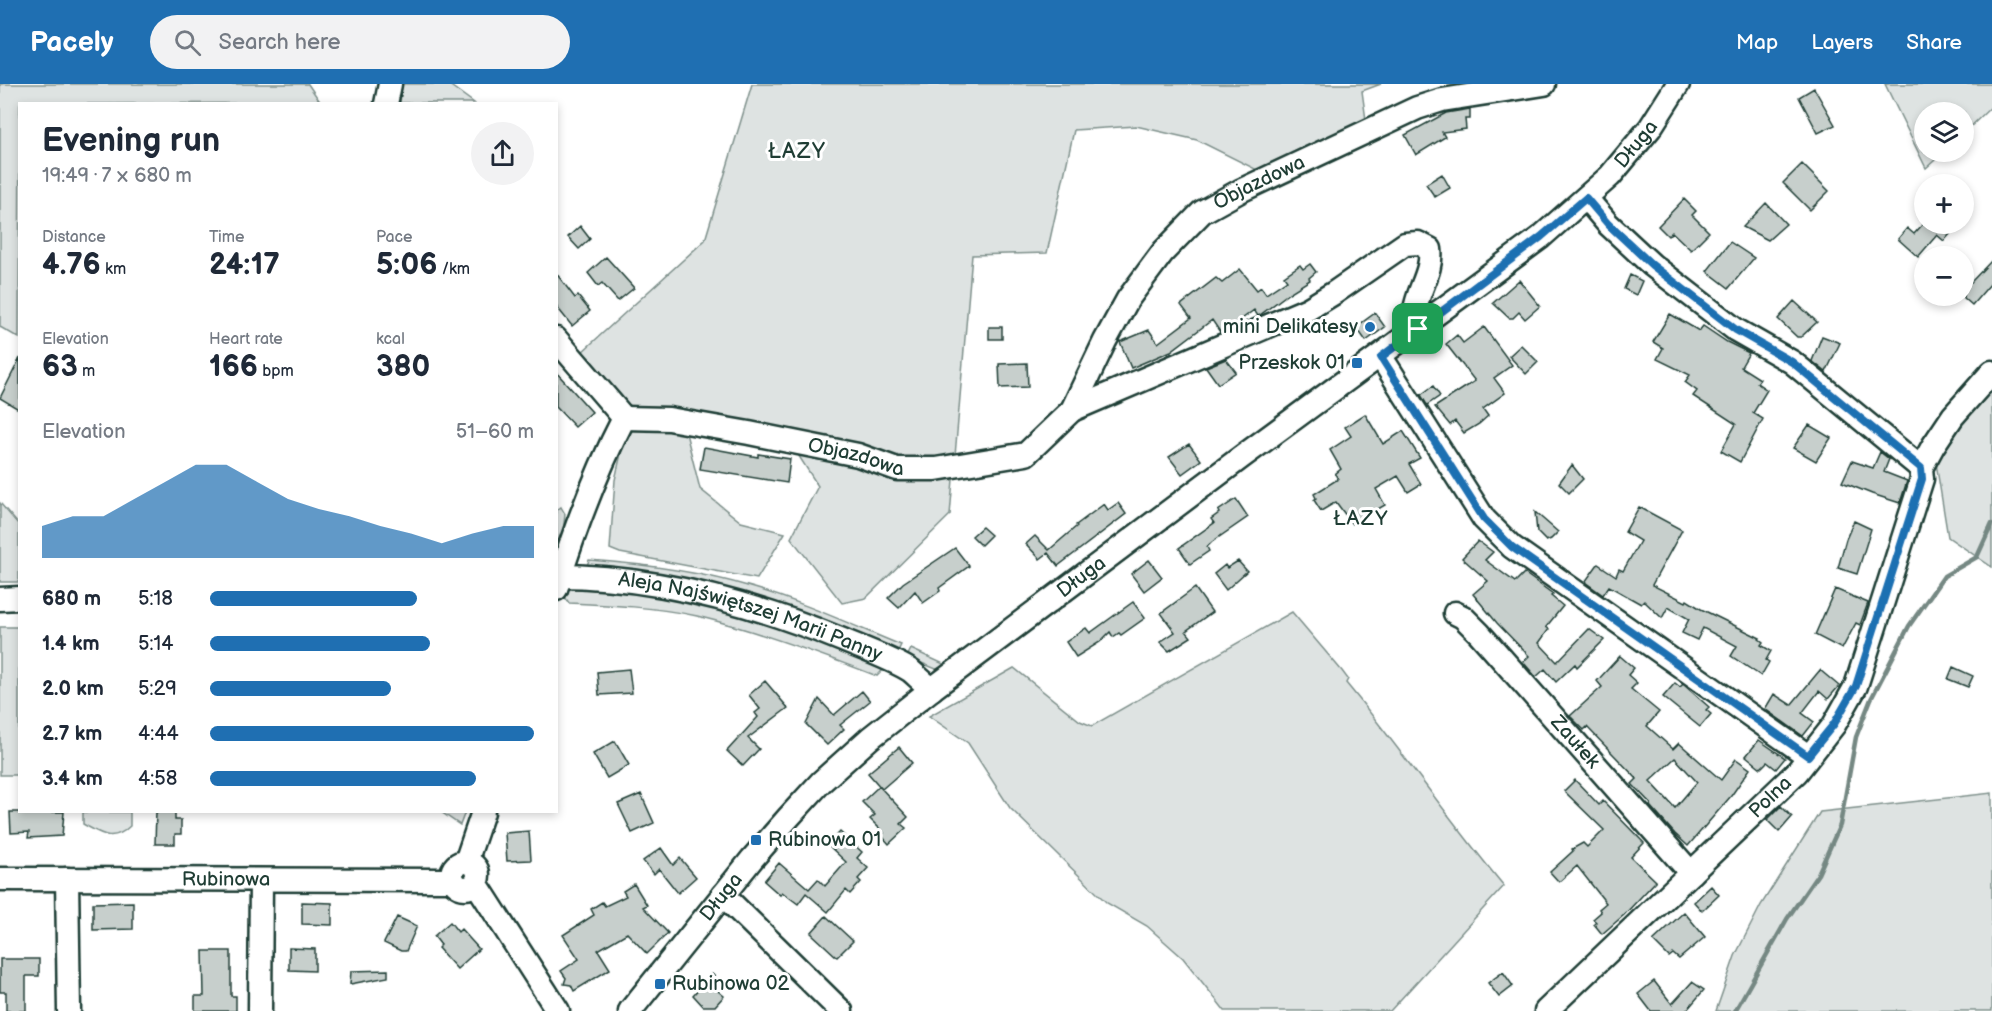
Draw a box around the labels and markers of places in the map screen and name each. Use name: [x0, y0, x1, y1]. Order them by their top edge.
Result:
pin: [1392, 303, 1443, 354]
place label: mini Delikatesy: [1223, 315, 1358, 339]
marker: mini Delikatesy: [1363, 320, 1377, 334]
place label: Przeskok 01: [1238, 351, 1345, 375]
marker: Przeskok 01: [1350, 356, 1364, 370]
place label: Rubinowa 01: [768, 828, 881, 852]
marker: Rubinowa 01: [749, 833, 763, 847]
place label: Rubinowa 02: [672, 972, 790, 996]
marker: Rubinowa 02: [653, 977, 667, 991]

